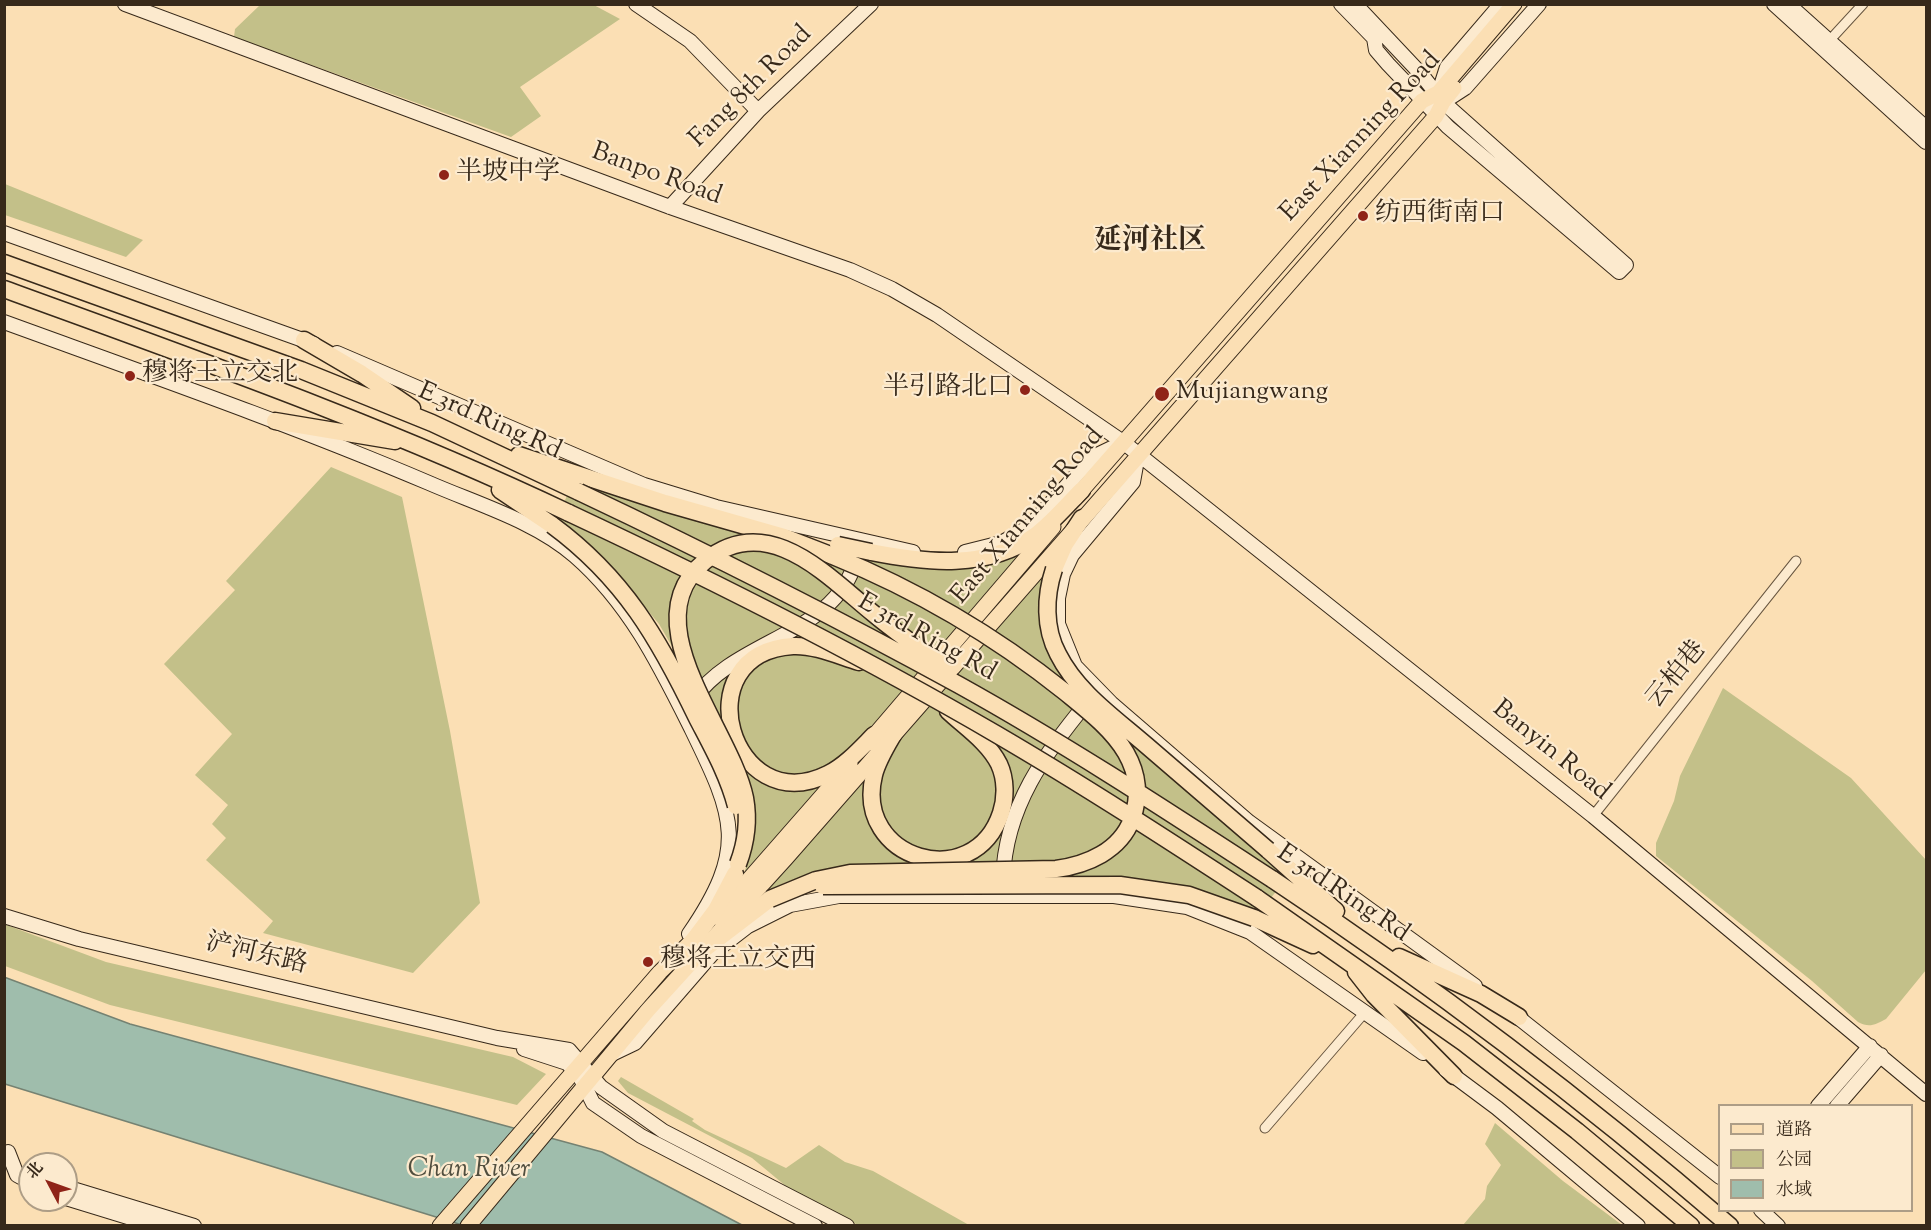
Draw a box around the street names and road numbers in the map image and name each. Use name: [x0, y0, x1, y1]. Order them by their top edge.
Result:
street label: Fang 8th Road: [684, 20, 820, 156]
street label: East Xianning Road: [1275, 46, 1449, 230]
street label: Banpo Road: [587, 138, 725, 214]
street label: E 3rd Ring Rd: [413, 378, 565, 468]
street label: East Xianning Road: [946, 422, 1112, 612]
street label: E 3rd Ring Rd: [851, 588, 1001, 690]
street label: 云柏巷: [1641, 636, 1715, 716]
street label: Banyin Road: [1485, 695, 1615, 809]
street label: E 3rd Ring Rd: [1270, 839, 1414, 951]
street label: 浐河东路: [202, 929, 310, 983]

